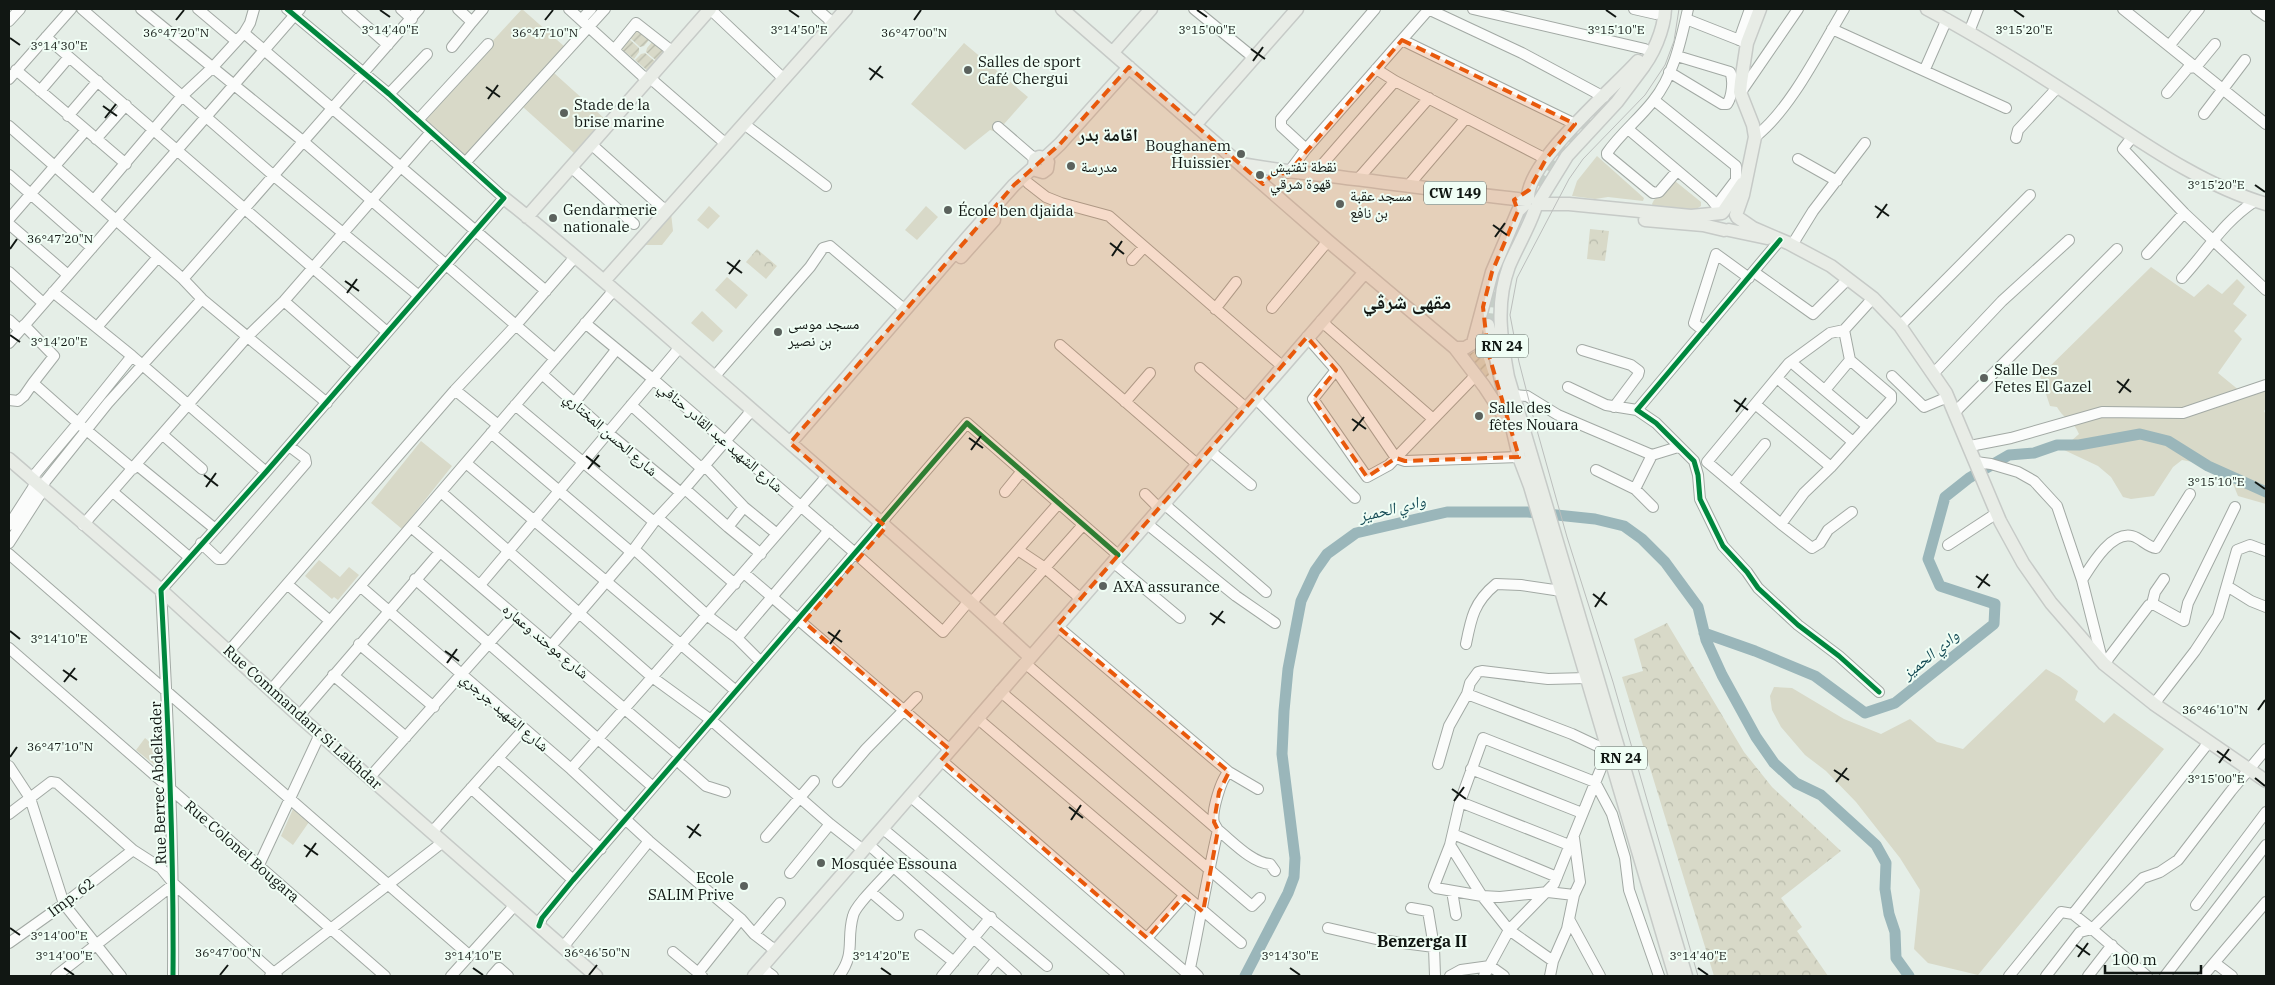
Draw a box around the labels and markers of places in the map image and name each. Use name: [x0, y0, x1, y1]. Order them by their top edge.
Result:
place label: Salles de sport Café Chergui: [978, 52, 1081, 88]
marker: Salles de sport Café Chergui: [962, 64, 974, 76]
place label: Stade de la brise marine: [574, 95, 665, 131]
marker: Stade de la brise marine: [558, 107, 570, 119]
place label: Boughanem Huissier: [1146, 136, 1231, 172]
marker: Boughanem Huissier: [1235, 148, 1247, 160]
place label: مدرسة: [1081, 157, 1118, 176]
place label: نقطة تفتيش قهوة شرقي: [1270, 157, 1337, 195]
marker: مدرسة: [1065, 160, 1077, 172]
marker: نقطة تفتيش قهوة شرقي: [1254, 169, 1266, 181]
place label: مسجد عقبة بن نافع: [1350, 186, 1412, 223]
marker: مسجد عقبة بن نافع: [1334, 198, 1346, 210]
place label: Gendarmerie nationale: [563, 200, 657, 236]
place label: École ben djaida: [958, 201, 1074, 220]
marker: École ben djaida: [942, 204, 954, 216]
marker: Gendarmerie nationale: [547, 212, 559, 224]
place label: مسجد موسى بن نصير: [787, 314, 860, 351]
marker: مسجد موسى بن نصير: [772, 326, 784, 338]
place label: Salle Des Fetes El Gazel: [1994, 360, 2092, 396]
marker: Salle Des Fetes El Gazel: [1978, 372, 1990, 384]
place label: Salle des fêtes Nouara: [1489, 398, 1579, 434]
marker: Salle des fêtes Nouara: [1473, 410, 1485, 422]
place label: AXA assurance: [1113, 577, 1220, 596]
marker: AXA assurance: [1097, 580, 1109, 592]
place label: Mosquée Essouna: [831, 854, 957, 873]
marker: Mosquée Essouna: [815, 857, 827, 869]
place label: Ecole SALIM Prive: [648, 868, 734, 904]
marker: Ecole SALIM Prive: [738, 880, 750, 892]

